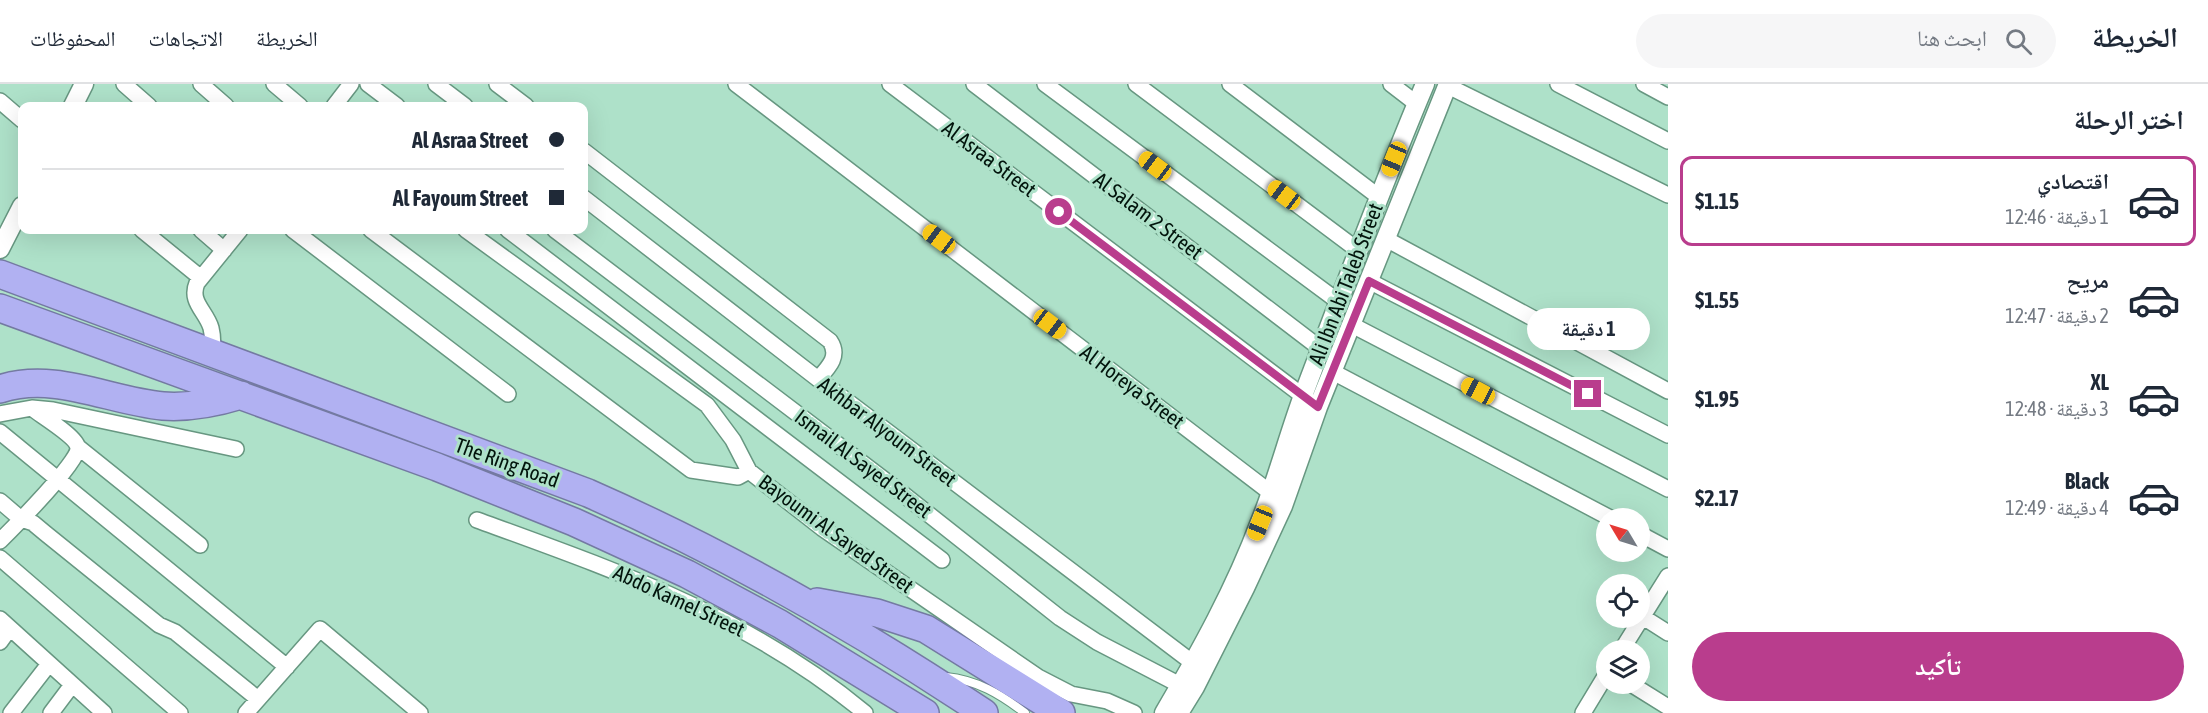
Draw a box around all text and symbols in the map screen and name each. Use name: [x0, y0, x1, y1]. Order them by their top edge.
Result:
search box: [1636, 14, 2056, 68]
text: الخريطة: [2092, 21, 2178, 53]
text: ابحث هنا: [1917, 25, 1987, 51]
icon: search: [2002, 25, 2035, 58]
text: المحفوظات: [30, 26, 115, 50]
text: الاتجاهات: [148, 26, 223, 50]
text: الخريطة: [256, 26, 318, 50]
text: اختر الرحلة: [2074, 104, 2184, 135]
street label: Al Asraa Street: [938, 115, 1041, 201]
text: Al Asraa Street: [412, 127, 528, 153]
car: [1379, 139, 1409, 179]
car: [1135, 148, 1175, 184]
street label: Al Salam 2 Street: [1090, 167, 1208, 264]
text: اقتصادي: [2037, 168, 2109, 194]
icon: car: [2127, 174, 2181, 228]
car: [1264, 177, 1304, 213]
text: Al Fayoum Street: [393, 185, 528, 211]
text: $1.15: [1695, 188, 1739, 214]
route start: [1045, 198, 1072, 225]
street label: Ali Ibn Abi Taleb Street: [1303, 199, 1387, 368]
text: 1 دقيقة · 12:46: [2005, 205, 2109, 228]
car: [919, 221, 959, 257]
text: مريح: [2066, 267, 2109, 293]
icon: car: [2127, 273, 2181, 327]
text: $1.55: [1695, 287, 1739, 313]
text: 2 دقيقة · 12:47: [2005, 304, 2109, 327]
car: [1030, 306, 1070, 342]
callout: 1 دقيقة: [1526, 307, 1650, 349]
text: 1 دقيقة: [1561, 317, 1616, 340]
street label: Al Horeya Street: [1076, 339, 1189, 433]
text: XL: [2091, 369, 2109, 395]
street label: Akhbar Alyoum Street: [814, 371, 961, 491]
icon: car: [2127, 372, 2181, 426]
car: [1458, 375, 1498, 407]
route end: [1574, 380, 1601, 407]
text: $1.95: [1695, 386, 1739, 412]
text: 3 دقيقة · 12:48: [2005, 397, 2109, 420]
street label: Ismail Al Sayed Street: [790, 404, 937, 522]
street label: The Ring Road: [452, 432, 563, 492]
text: Black: [2065, 468, 2109, 494]
street label: Bayoumi Al Sayed Street: [755, 469, 919, 597]
icon: car: [2127, 471, 2181, 525]
text: $2.17: [1695, 485, 1739, 511]
text: 4 دقيقة · 12:49: [2005, 496, 2109, 519]
car: [1245, 503, 1275, 543]
north arrow: [1596, 508, 1650, 562]
map controls: [1596, 508, 1650, 694]
street label: Abdo Kamel Street: [610, 559, 749, 641]
button: locate: [1596, 574, 1650, 628]
button: تأكيد: [1692, 632, 2184, 701]
button: layers: [1596, 640, 1650, 694]

